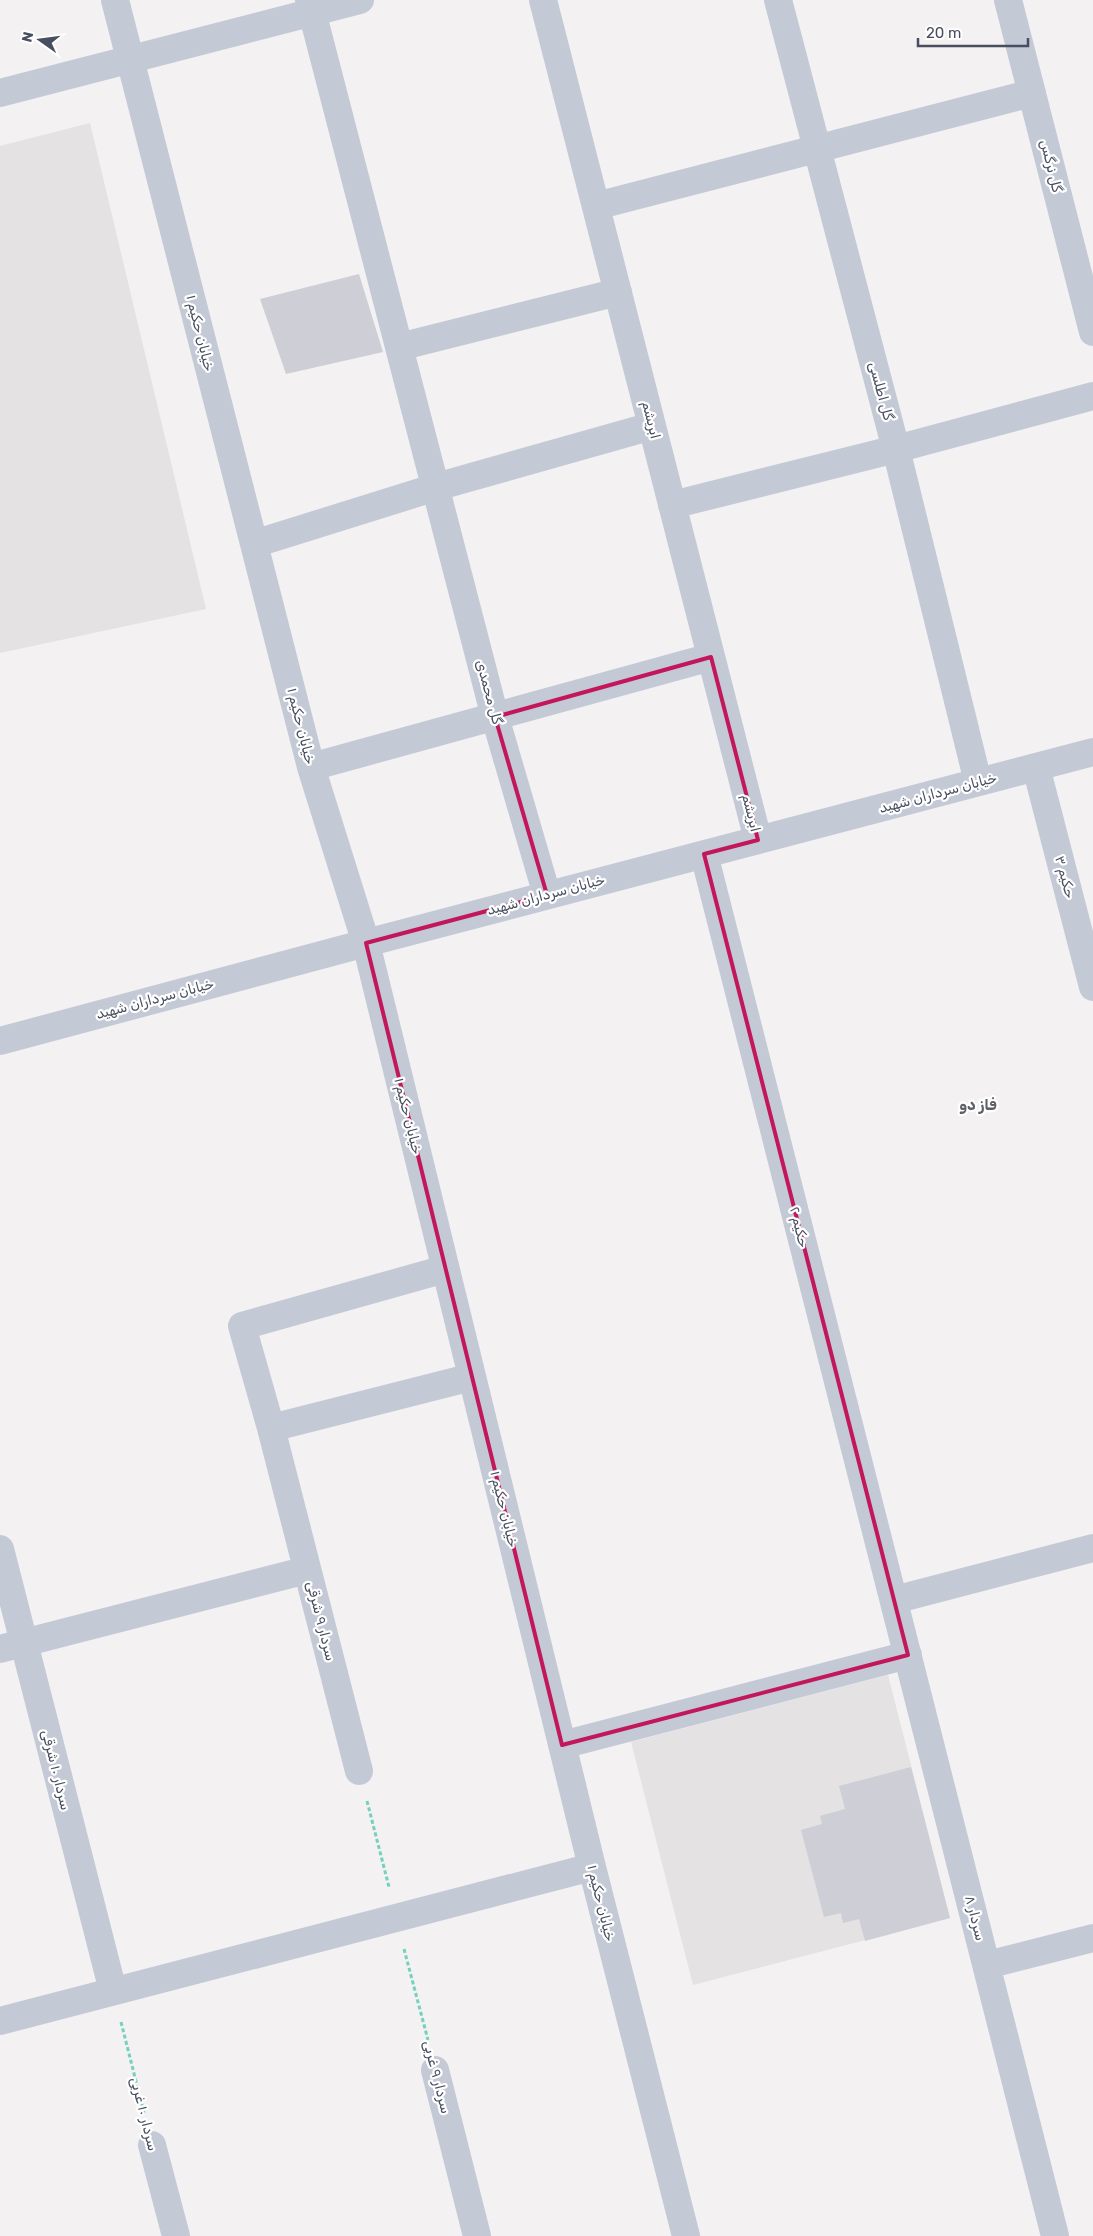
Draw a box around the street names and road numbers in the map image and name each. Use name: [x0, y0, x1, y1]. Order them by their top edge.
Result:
street label: گل نرگس: [1036, 138, 1066, 195]
street label: خیابان حکیم ۱: [182, 293, 218, 373]
street label: گل اطلسی: [865, 360, 897, 423]
street label: ابریشم: [638, 399, 664, 441]
street label: گل محمدی: [472, 658, 506, 727]
street label: خیابان حکیم ۱: [283, 686, 319, 766]
street label: خیابان سرداران شهید: [877, 769, 999, 817]
street label: ابریشم: [738, 792, 764, 834]
street label: حکیم ۳: [1051, 854, 1079, 900]
street label: خیابان سرداران شهید: [485, 871, 607, 919]
street label: خیابان سرداران شهید: [94, 975, 216, 1023]
street label: خیابان حکیم ۱: [390, 1076, 426, 1156]
street label: حکیم ۲: [786, 1205, 812, 1249]
street label: خیابان حکیم ۱: [486, 1469, 522, 1549]
street label: سردار ۹ شرقی: [303, 1579, 339, 1663]
street label: سردار ۱۰ شرقی: [38, 1728, 74, 1812]
street label: خیابان حکیم ۱: [583, 1863, 619, 1943]
street label: سردار ۸: [961, 1894, 989, 1942]
street label: سردار ۹ غربی: [420, 2039, 454, 2115]
street label: سردار ۱۰ غربی: [127, 2075, 161, 2153]

